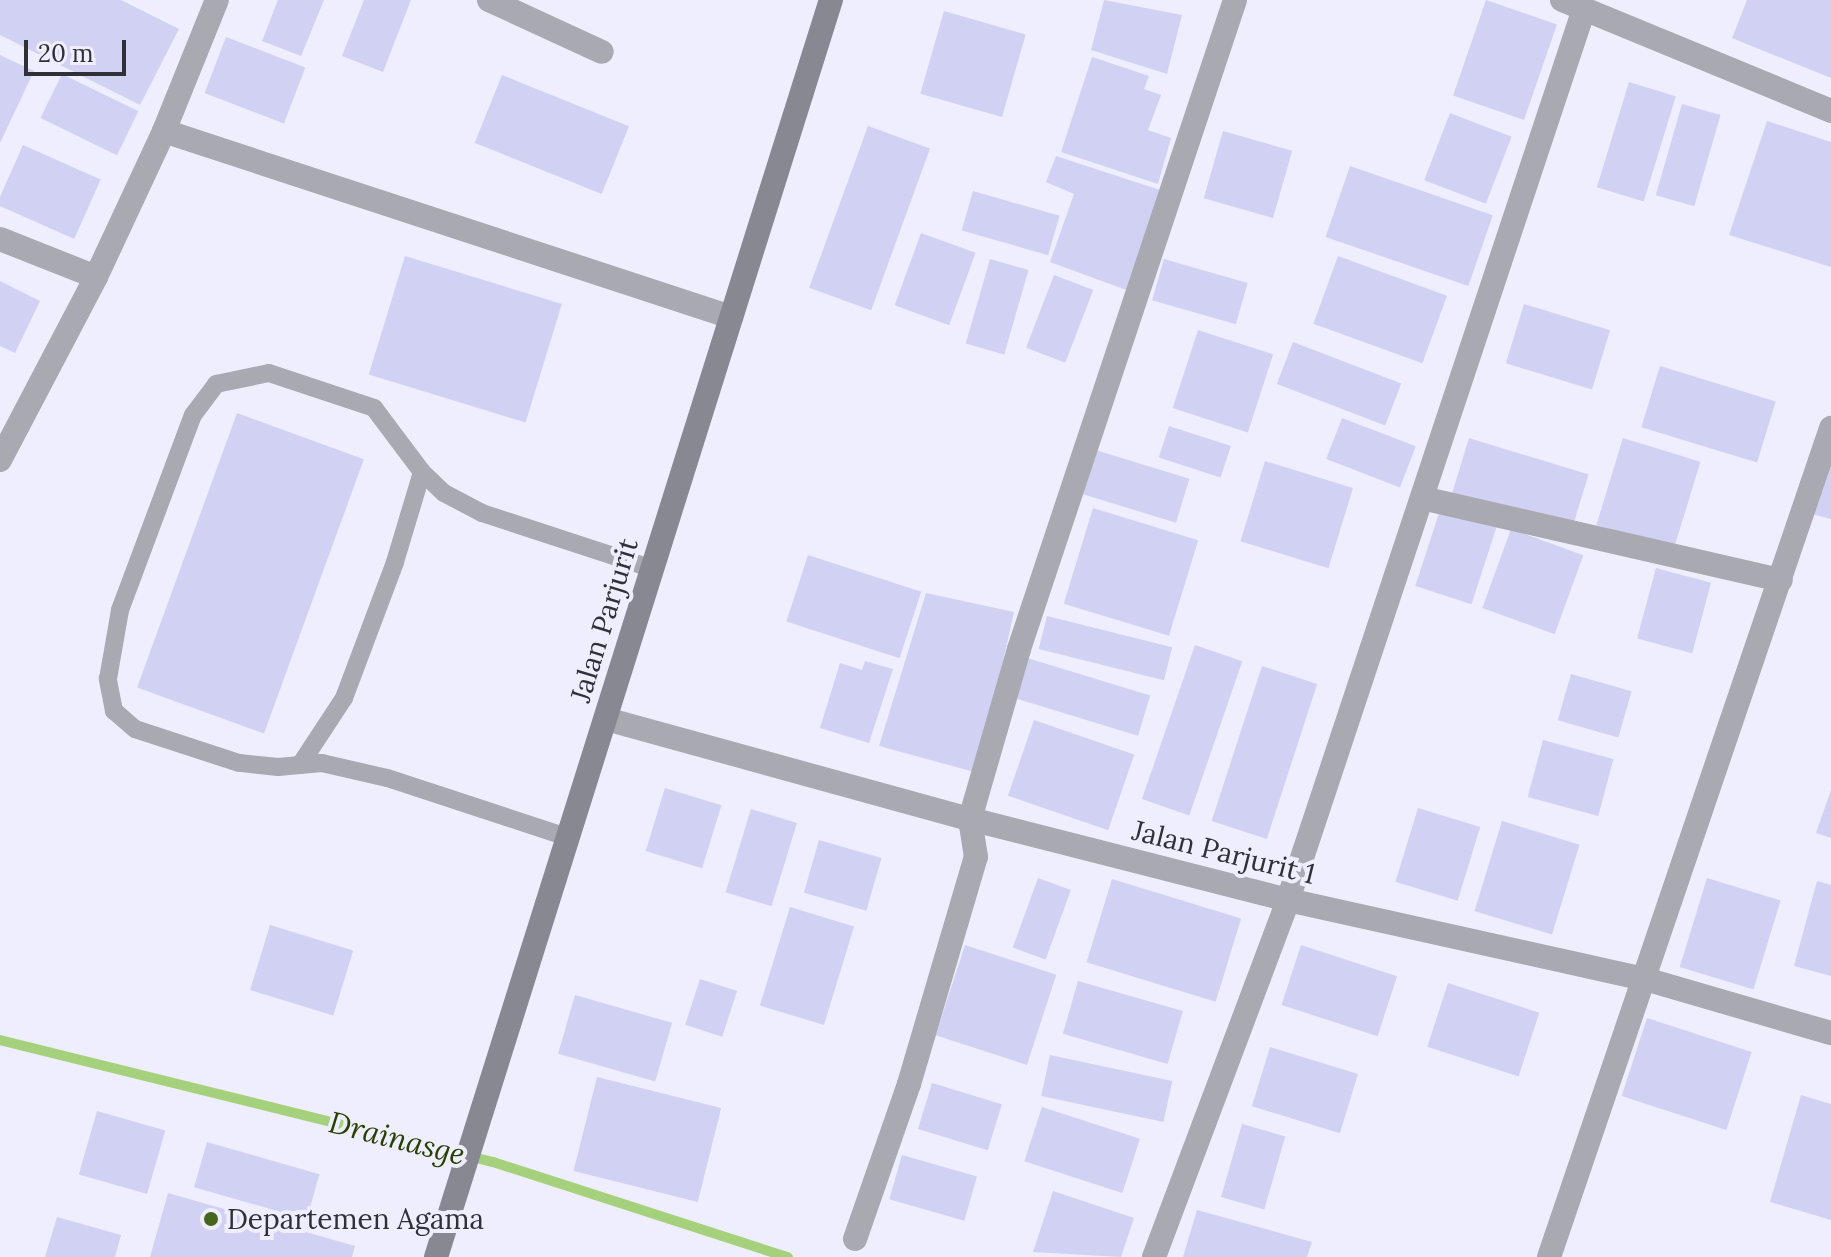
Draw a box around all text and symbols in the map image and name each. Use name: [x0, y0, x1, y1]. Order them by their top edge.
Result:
scale bar: [28, 24, 130, 74]
text: 20 m: [38, 38, 94, 69]
street label: Jalan Parjurit: [563, 534, 645, 706]
street label: Jalan Parjurit 1: [1129, 813, 1319, 891]
water label: Drainasge: [325, 1104, 469, 1172]
place label: Departemen Agama: [227, 1202, 484, 1236]
marker: Departemen Agama: [202, 1210, 220, 1228]

